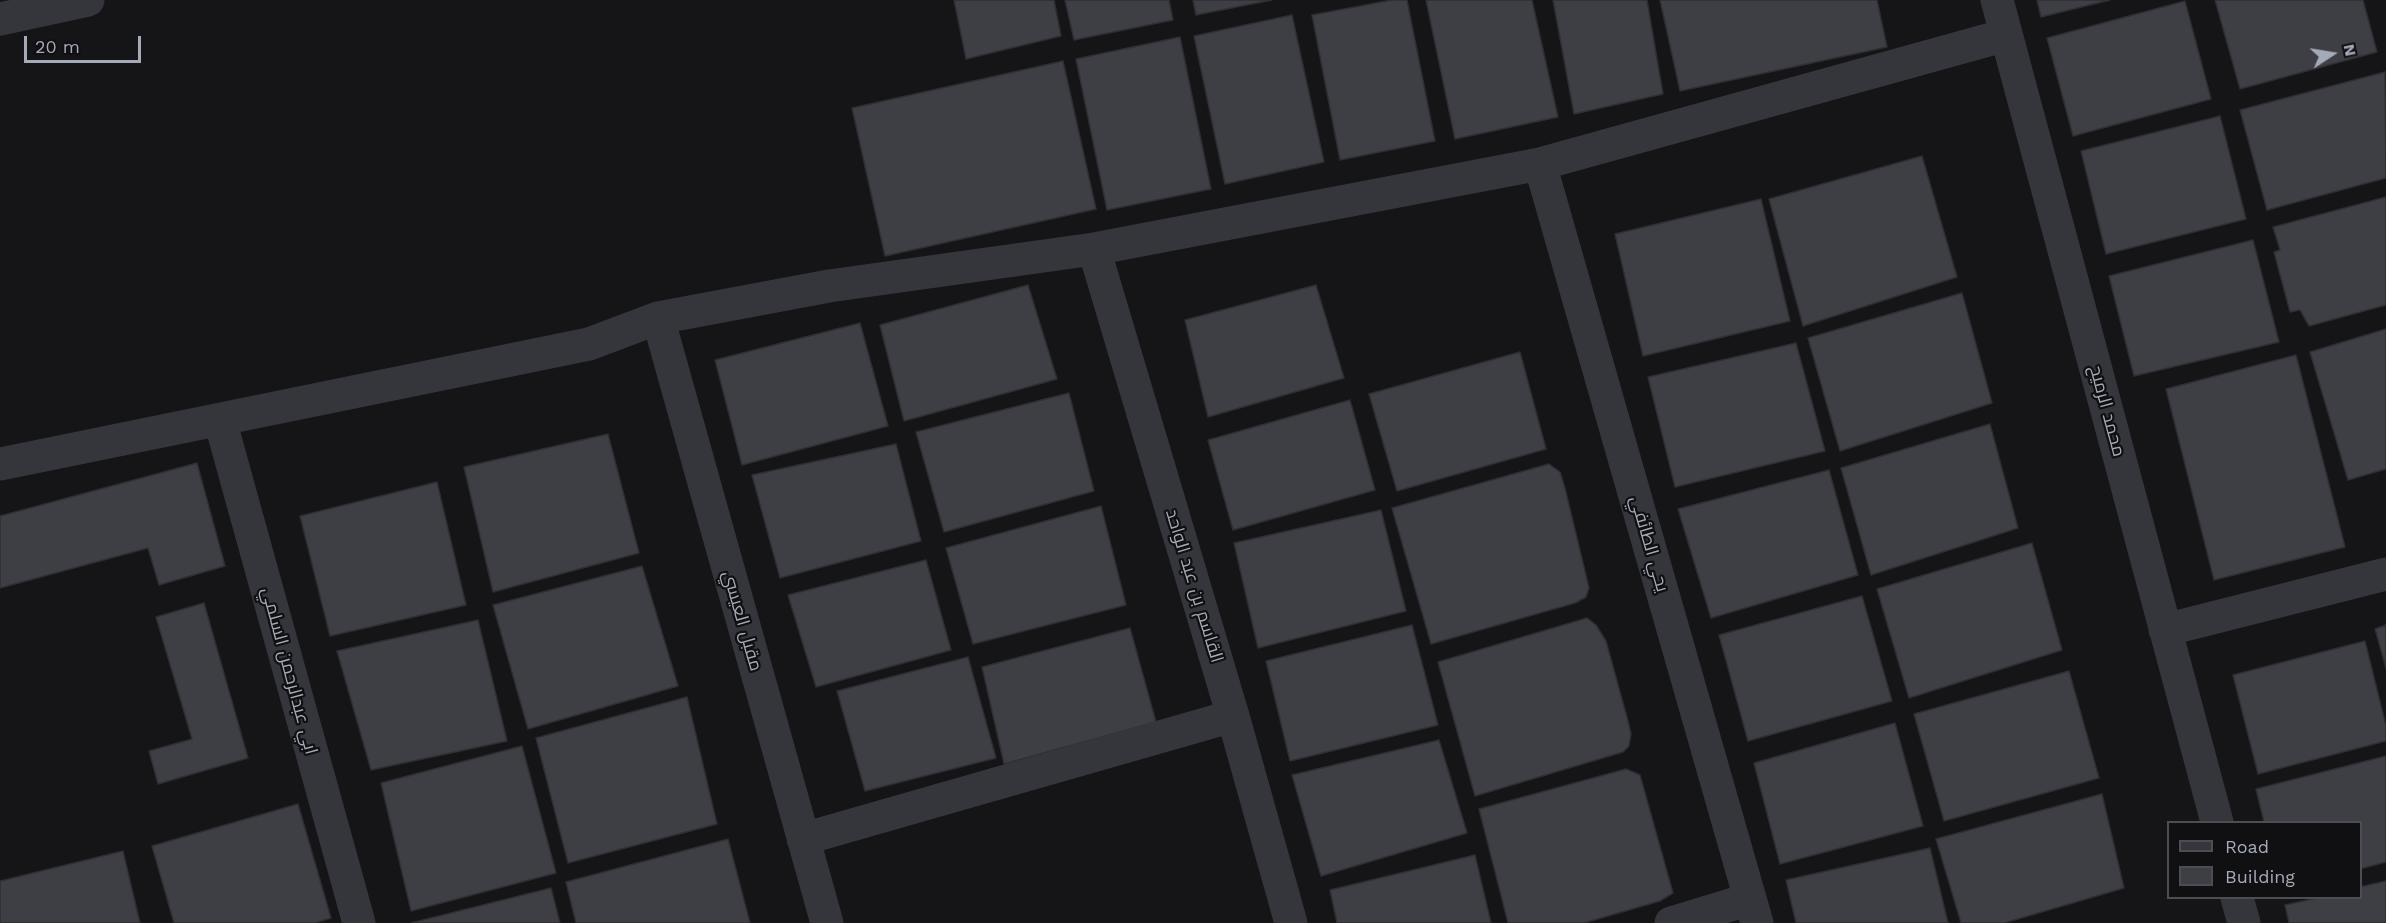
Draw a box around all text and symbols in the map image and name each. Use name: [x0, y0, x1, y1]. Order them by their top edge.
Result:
scale bar: [27, 24, 144, 62]
north arrow: [2302, 24, 2362, 84]
text: 20 m: [35, 36, 80, 57]
text: N: [2340, 42, 2361, 58]
street label: محمد الرميح: [2084, 363, 2130, 459]
street label: يحي الطائفي: [1625, 494, 1673, 594]
street label: القاسم بن عبد الواحد: [1160, 507, 1228, 665]
street label: مقبل العيسي: [717, 568, 767, 674]
street label: ابي عبدالرحمن السلمي: [256, 585, 322, 757]
legend: [2167, 821, 2362, 899]
text: Road: [2225, 836, 2269, 857]
text: Building: [2225, 866, 2295, 887]

